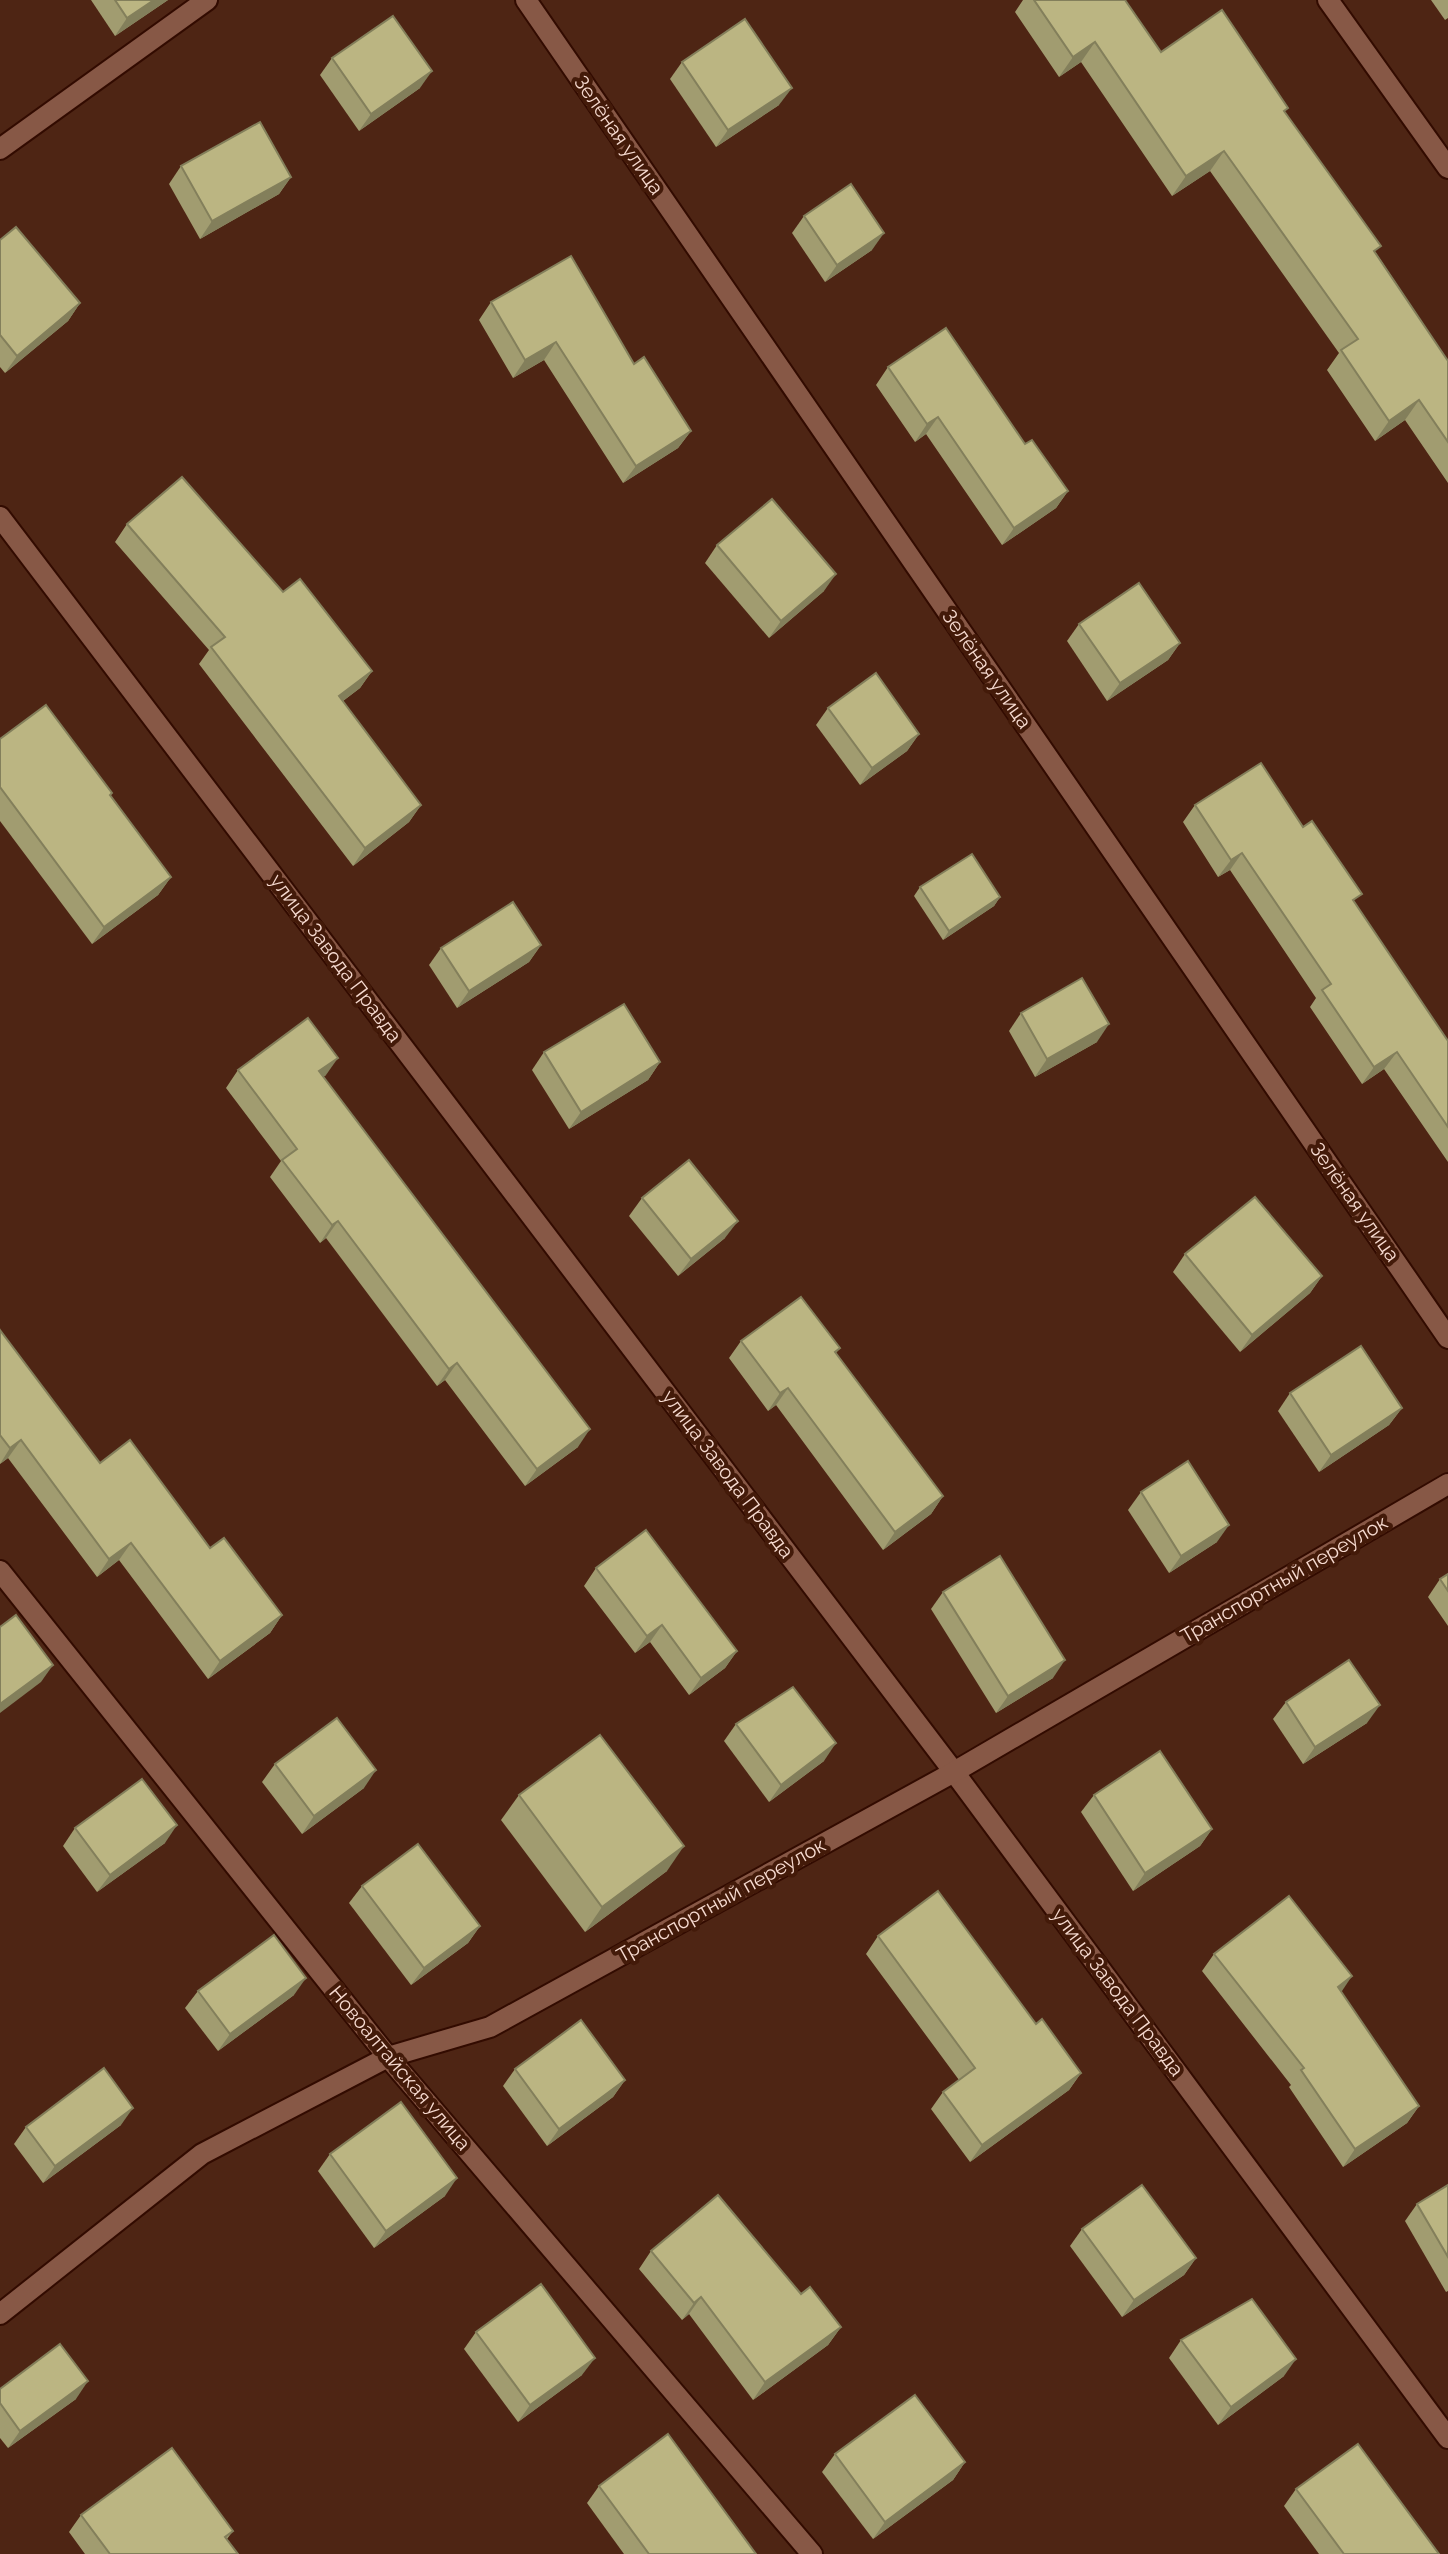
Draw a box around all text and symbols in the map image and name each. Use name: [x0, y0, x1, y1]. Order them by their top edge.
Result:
street label: Зелёная улица: [569, 71, 669, 199]
street label: Зелёная улица: [937, 605, 1037, 733]
street label: улица Завода Правда: [265, 869, 407, 1047]
street label: Зелёная улица: [1305, 1138, 1405, 1266]
street label: улица Завода Правда: [657, 1385, 799, 1563]
street label: Транспортный переулок: [1176, 1510, 1392, 1648]
street label: Транспортный переулок: [612, 1833, 830, 1967]
street label: улица Завода Правда: [1047, 1903, 1189, 2081]
street label: Новоалтайская улица: [324, 1981, 476, 2155]

